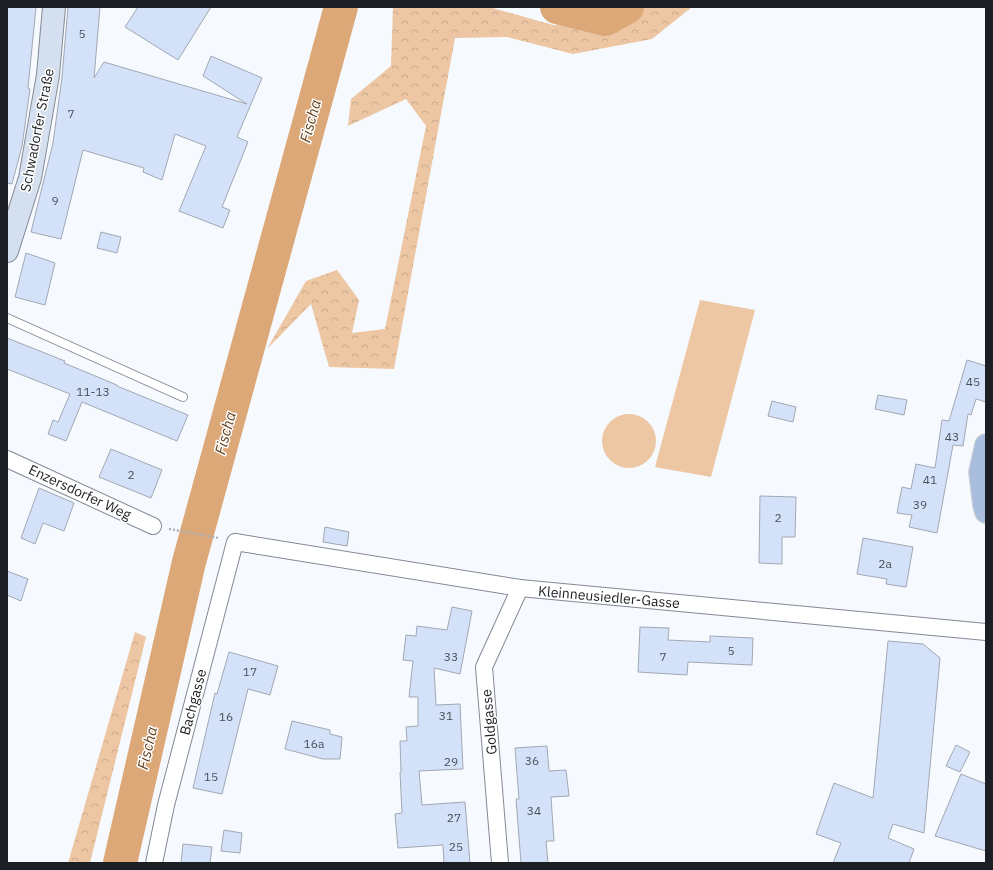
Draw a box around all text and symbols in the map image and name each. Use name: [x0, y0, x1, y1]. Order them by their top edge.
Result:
house number: 5: [78, 26, 86, 41]
street label: Schwadorfer Straße: [16, 67, 58, 193]
water label: Fischa: [295, 97, 325, 145]
house number: 7: [67, 106, 75, 121]
house number: 9: [51, 193, 59, 208]
house number: 45: [966, 374, 980, 389]
house number: 11-13: [76, 384, 110, 399]
water label: Fischa: [210, 409, 240, 457]
house number: 43: [945, 429, 959, 444]
street label: Enzersdorfer Weg: [26, 460, 135, 524]
house number: 2: [127, 467, 135, 482]
house number: 41: [923, 472, 937, 487]
house number: 39: [913, 497, 927, 512]
house number: 2: [774, 510, 782, 525]
house number: 2a: [878, 556, 892, 571]
street label: Kleinneusiedler-Gasse: [537, 582, 681, 612]
house number: 5: [727, 643, 735, 658]
house number: 33: [444, 649, 458, 664]
house number: 7: [659, 649, 667, 664]
house number: 17: [243, 664, 257, 679]
street label: Bachgasse: [176, 667, 211, 737]
street label: Goldgasse: [477, 688, 501, 755]
house number: 31: [439, 708, 453, 723]
house number: 16: [219, 709, 233, 724]
water label: Fischa: [133, 724, 161, 771]
house number: 16a: [304, 736, 325, 751]
house number: 36: [525, 753, 539, 768]
house number: 29: [444, 754, 458, 769]
house number: 15: [204, 769, 218, 784]
house number: 34: [527, 803, 541, 818]
house number: 27: [447, 810, 461, 825]
house number: 25: [449, 839, 463, 854]

